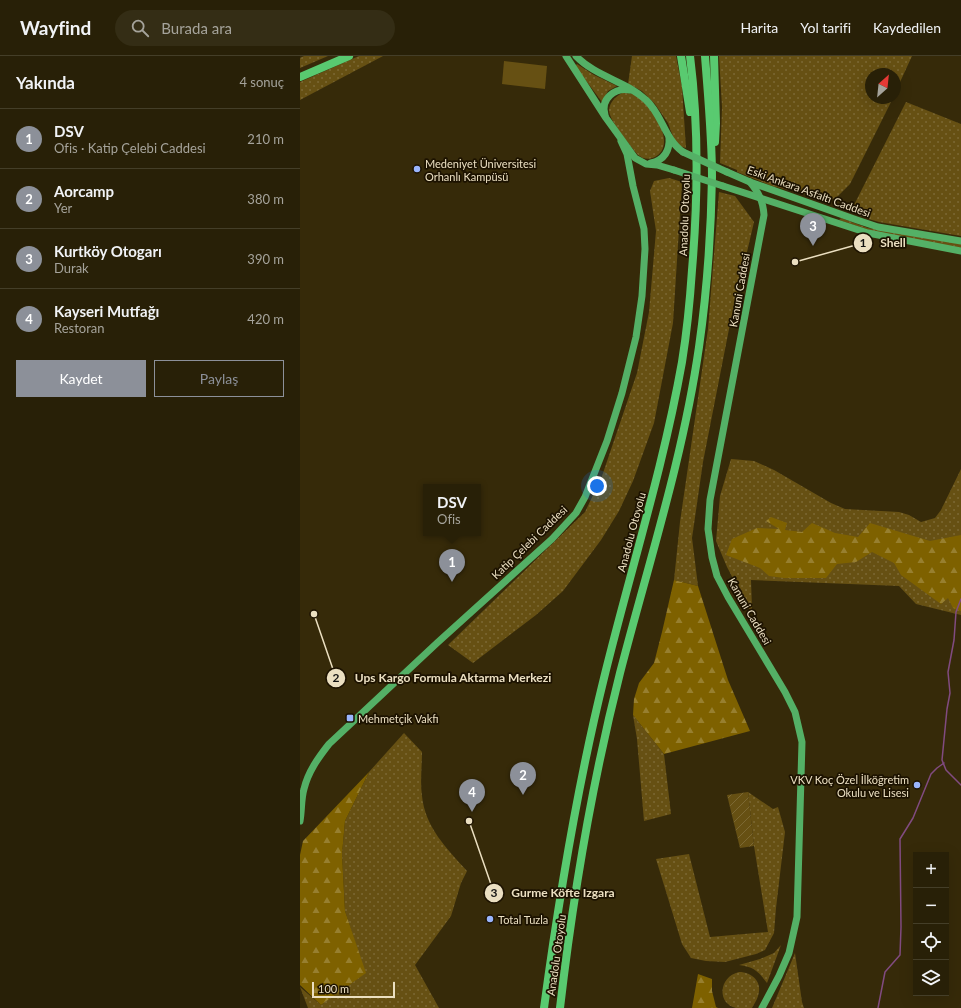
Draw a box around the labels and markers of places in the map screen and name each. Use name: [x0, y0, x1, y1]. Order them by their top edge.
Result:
place label: Medeniyet Üniversitesi Orhanlı Kampüsü: [425, 157, 537, 183]
marker: Medeniyet Üniversitesi Orhanlı Kampüsü: [412, 164, 422, 174]
pin: 3: [800, 213, 826, 246]
callout: Shell: [853, 231, 914, 255]
pin: 1: [439, 549, 465, 582]
callout: Ups Kargo Formula Aktarma Merkezi: [326, 666, 559, 690]
place label: Mehmetçik Vakfı: [358, 712, 439, 725]
marker: Mehmetçik Vakfı: [345, 713, 355, 723]
pin: 2: [510, 762, 536, 795]
place label: VKV Koç Özel İlköğretim Okulu ve Lisesi: [790, 773, 909, 799]
pin: 4: [459, 779, 485, 812]
marker: VKV Koç Özel İlköğretim Okulu ve Lisesi: [912, 780, 922, 790]
callout: Gurme Köfte Izgara: [484, 881, 623, 905]
place label: Total Tuzla: [498, 913, 548, 926]
marker: Total Tuzla: [485, 914, 495, 924]

